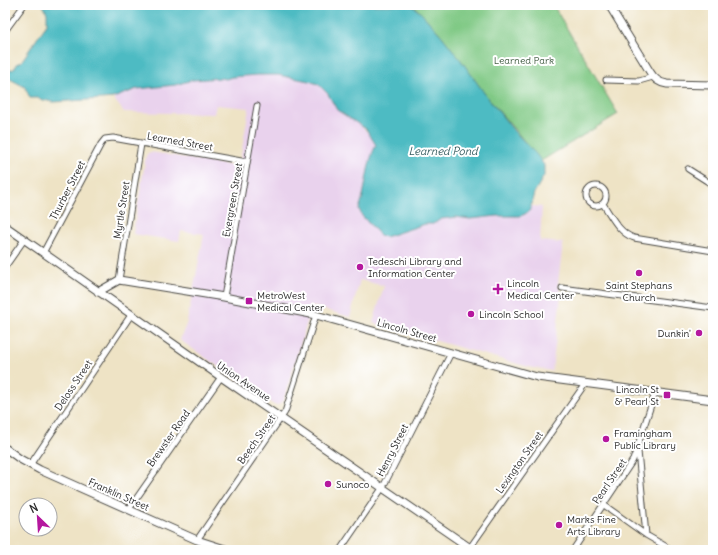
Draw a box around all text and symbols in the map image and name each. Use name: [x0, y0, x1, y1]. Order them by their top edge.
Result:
park label: Learned Park: [494, 54, 554, 67]
street label: Learned Street: [146, 129, 214, 154]
water label: Learned Pond: [408, 144, 479, 158]
street label: Thurber Street: [47, 158, 88, 222]
street label: Evergreen Street: [220, 161, 246, 238]
street label: Myrtle Street: [111, 180, 133, 240]
place label: Tedeschi Library and Information Center: [368, 255, 462, 280]
marker: Tedeschi Library and Information Center: [355, 262, 365, 272]
marker: Saint Stephans Church: [634, 268, 644, 278]
place label: Lincoln Medical Center: [507, 277, 574, 302]
place label: Saint Stephans Church: [606, 279, 673, 304]
marker: Lincoln Medical Center: [492, 283, 504, 295]
place label: MetroWest Medical Center: [257, 289, 324, 314]
marker: MetroWest Medical Center: [244, 296, 254, 306]
place label: Lincoln School: [479, 308, 543, 321]
marker: Lincoln School: [466, 309, 476, 319]
street label: Lincoln Street: [376, 316, 439, 345]
place label: Dunkin': [657, 327, 691, 340]
marker: Dunkin': [694, 328, 704, 338]
street label: Deloss Street: [52, 357, 96, 413]
street label: Union Avenue: [214, 359, 273, 404]
place label: Lincoln St & Pearl St: [615, 383, 660, 408]
marker: Lincoln St & Pearl St: [662, 390, 672, 400]
street label: Brewster Road: [144, 407, 193, 469]
street label: Beech Street: [235, 412, 279, 466]
street label: Henry Street: [374, 421, 411, 479]
place label: Framingham Public Library: [614, 427, 676, 452]
street label: Lexington Street: [493, 428, 546, 496]
marker: Framingham Public Library: [601, 434, 611, 444]
street label: Pearl Street: [589, 456, 630, 507]
street label: Franklin Street: [86, 475, 152, 514]
place label: Sunoco: [336, 478, 370, 491]
marker: Sunoco: [323, 479, 333, 489]
north arrow: [18, 497, 58, 537]
text: N: [27, 500, 40, 516]
place label: Marks Fine Arts Library: [567, 513, 620, 538]
marker: Marks Fine Arts Library: [554, 520, 564, 530]

